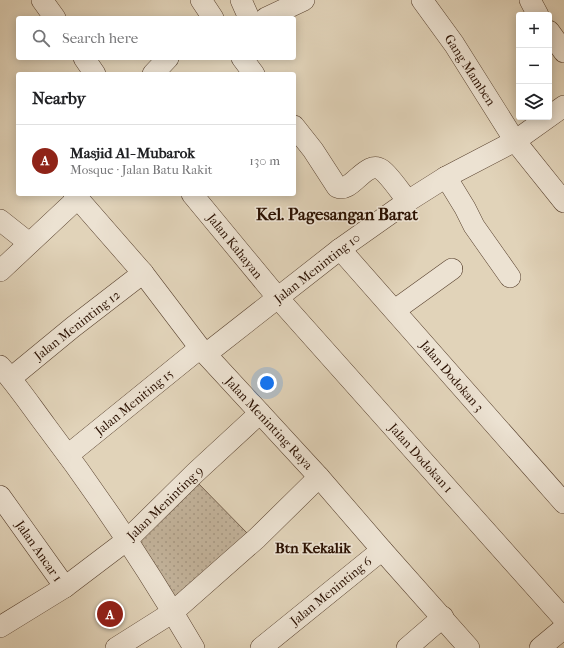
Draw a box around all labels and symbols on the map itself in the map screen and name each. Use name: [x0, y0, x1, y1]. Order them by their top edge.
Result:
street label: Gang Mamben: [441, 32, 499, 109]
district label: Kel. Pagesangan Barat: [256, 204, 419, 225]
street label: Jalan Kahayan: [203, 210, 266, 282]
street label: Jalan Meninting 10: [270, 230, 363, 307]
street label: Jalan Meninting 12: [30, 287, 123, 364]
street label: Jalan Dodokan 3: [416, 337, 487, 415]
street label: Jalan Meniting 15: [91, 366, 176, 439]
street label: Jalan Meninting Raya: [221, 373, 317, 473]
your location: [257, 373, 277, 393]
street label: Jalan Dodokan 1: [385, 419, 456, 496]
street label: Jalan Meninting 9: [123, 463, 206, 544]
street label: Jalan Ancar 1: [12, 517, 66, 584]
district label: Btn Kekalik: [275, 539, 352, 557]
street label: Jalan Meninting 6: [286, 553, 375, 629]
pin: A: [97, 599, 123, 629]

